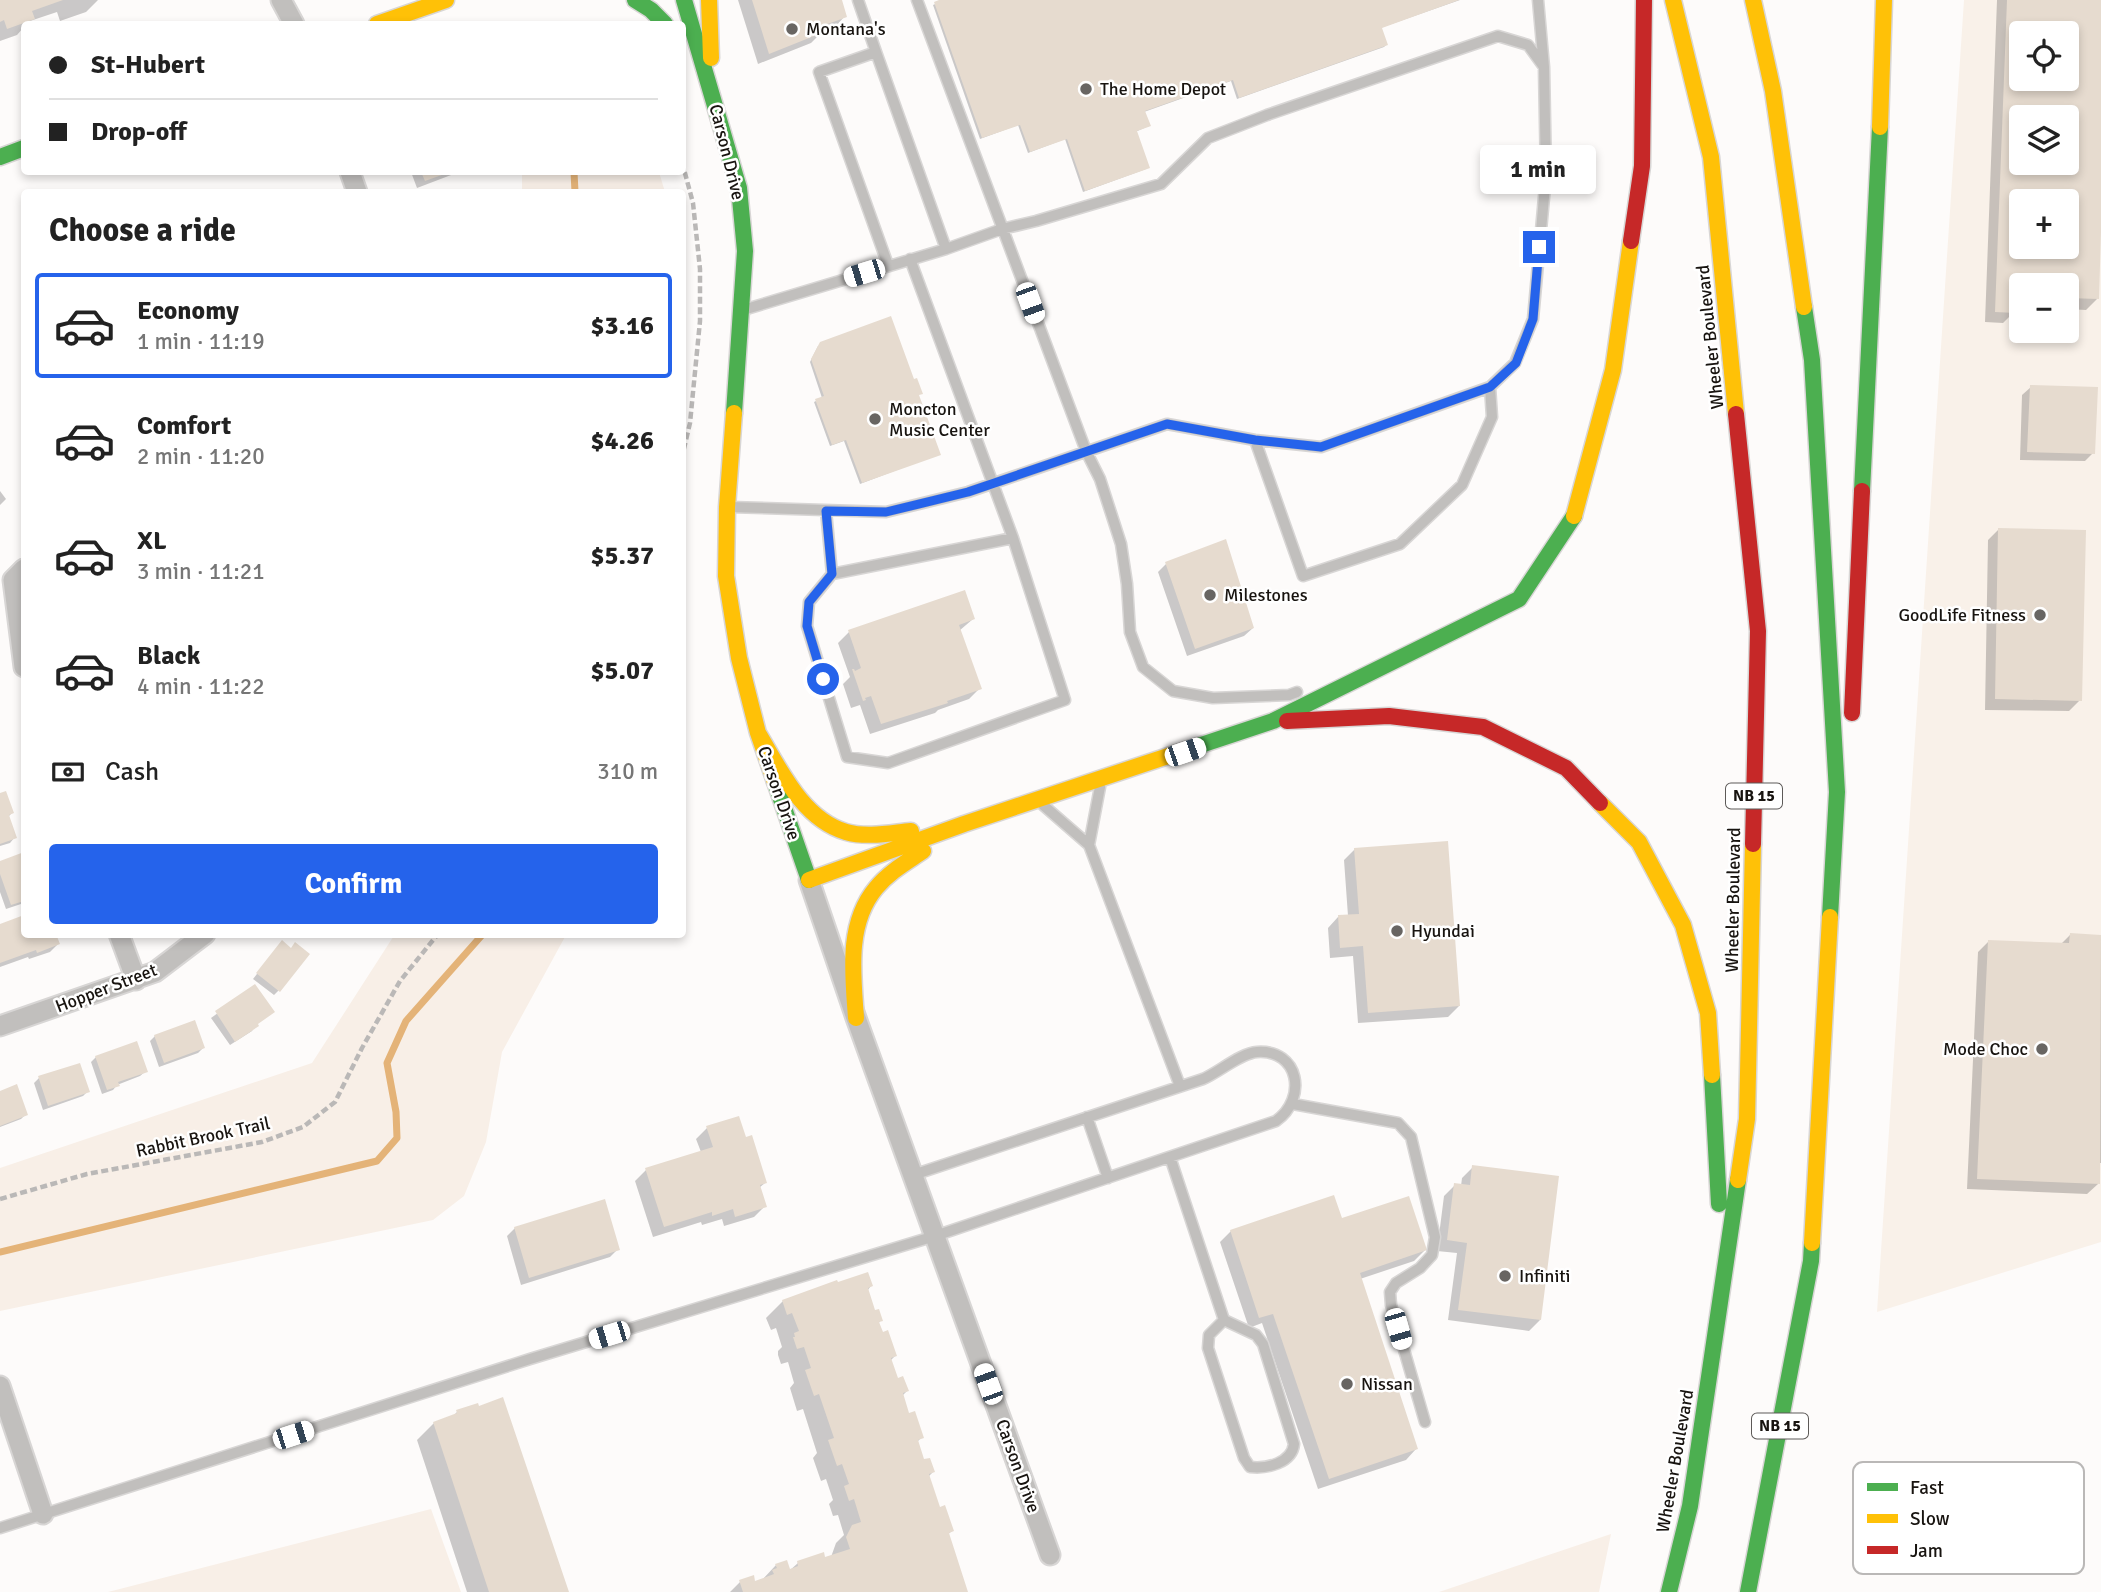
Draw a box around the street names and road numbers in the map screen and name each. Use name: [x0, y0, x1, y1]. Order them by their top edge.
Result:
street label: Carson Drive: [704, 102, 750, 202]
street label: Wheeler Boulevard: [1691, 264, 1729, 410]
street label: Carson Drive: [753, 743, 805, 843]
road number: NB 15: [1726, 783, 1782, 808]
street label: Wheeler Boulevard: [1721, 827, 1745, 973]
street label: Hopper Street: [52, 959, 160, 1017]
street label: Rabbit Brook Trail: [134, 1112, 272, 1162]
street label: Wheeler Boulevard: [1652, 1388, 1698, 1534]
road number: NB 15: [1752, 1414, 1808, 1438]
street label: Carson Drive: [991, 1416, 1045, 1516]

